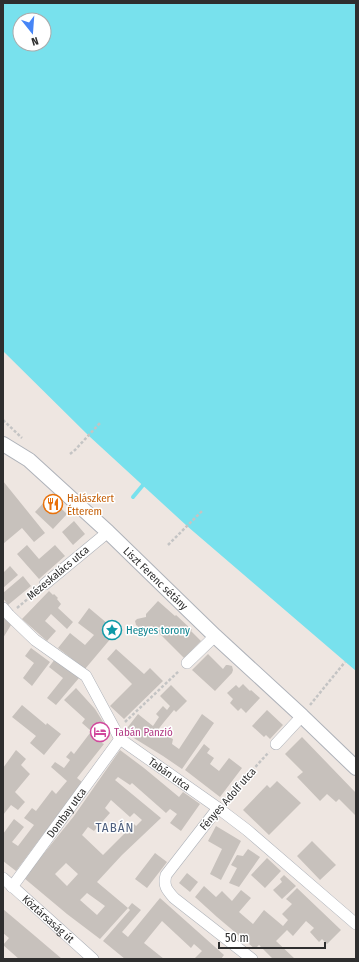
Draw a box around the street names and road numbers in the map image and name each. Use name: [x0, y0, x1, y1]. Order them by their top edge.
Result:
street label: Mézeskalács utca: [24, 543, 92, 603]
street label: Liszt Ferenc sétány: [121, 544, 191, 613]
street label: Tabán utca: [146, 755, 193, 793]
street label: Fényes Adolf utca: [197, 765, 259, 833]
street label: Dombay utca: [44, 785, 89, 840]
street label: Köztársaság út: [20, 892, 77, 946]

